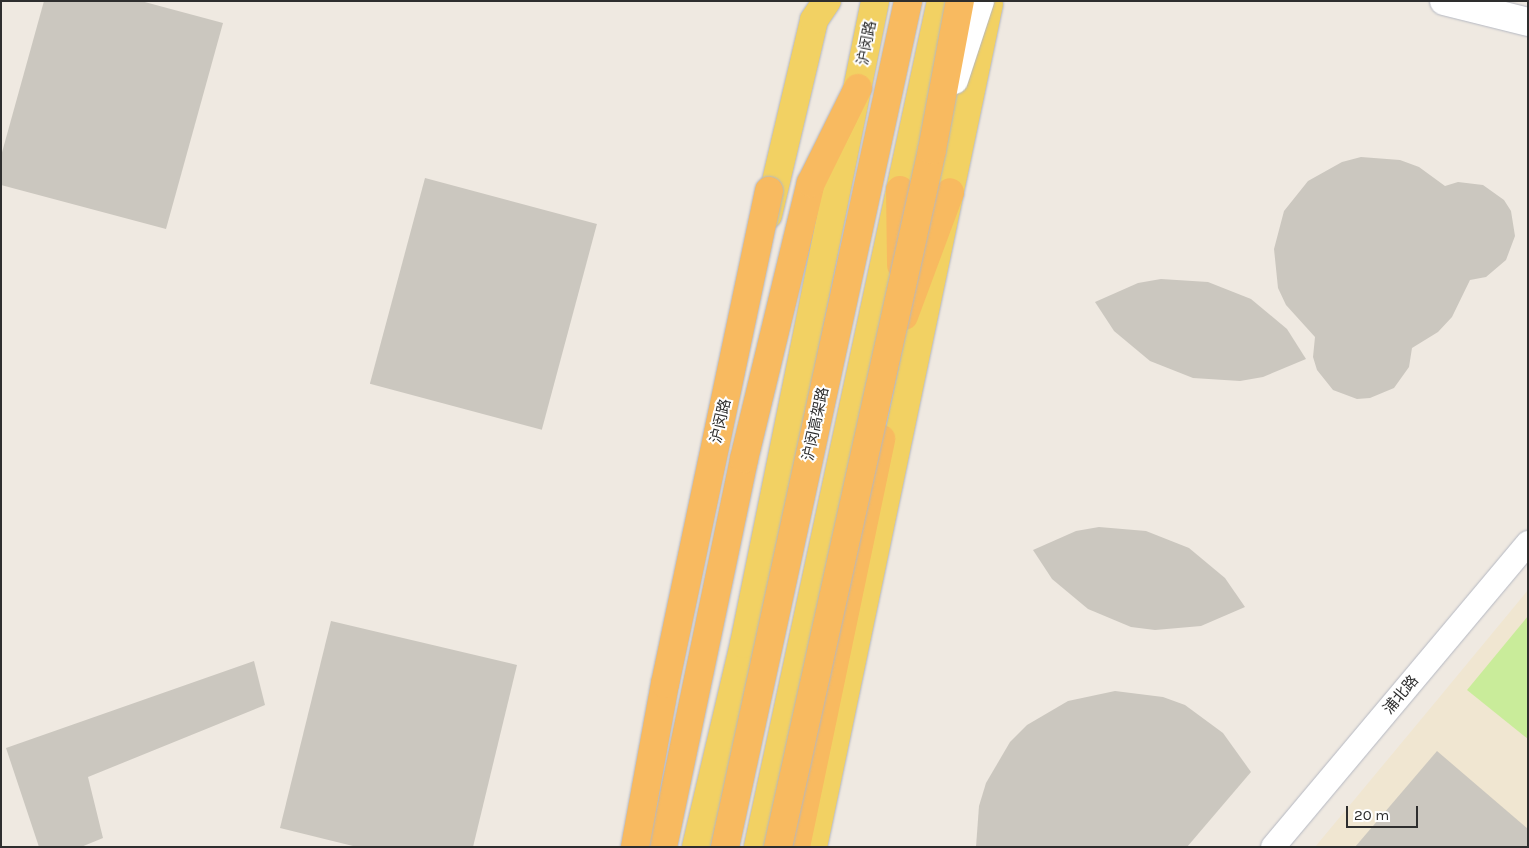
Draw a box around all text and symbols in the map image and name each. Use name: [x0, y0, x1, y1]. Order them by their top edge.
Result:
street label: 沪闵路: [854, 19, 880, 67]
street label: 沪闵高架路: [799, 385, 833, 463]
street label: 沪闵路: [707, 397, 735, 445]
street label: 浦北路: [1380, 672, 1422, 718]
scale bar: [1349, 796, 1422, 828]
text: 20 m: [1354, 806, 1389, 824]

